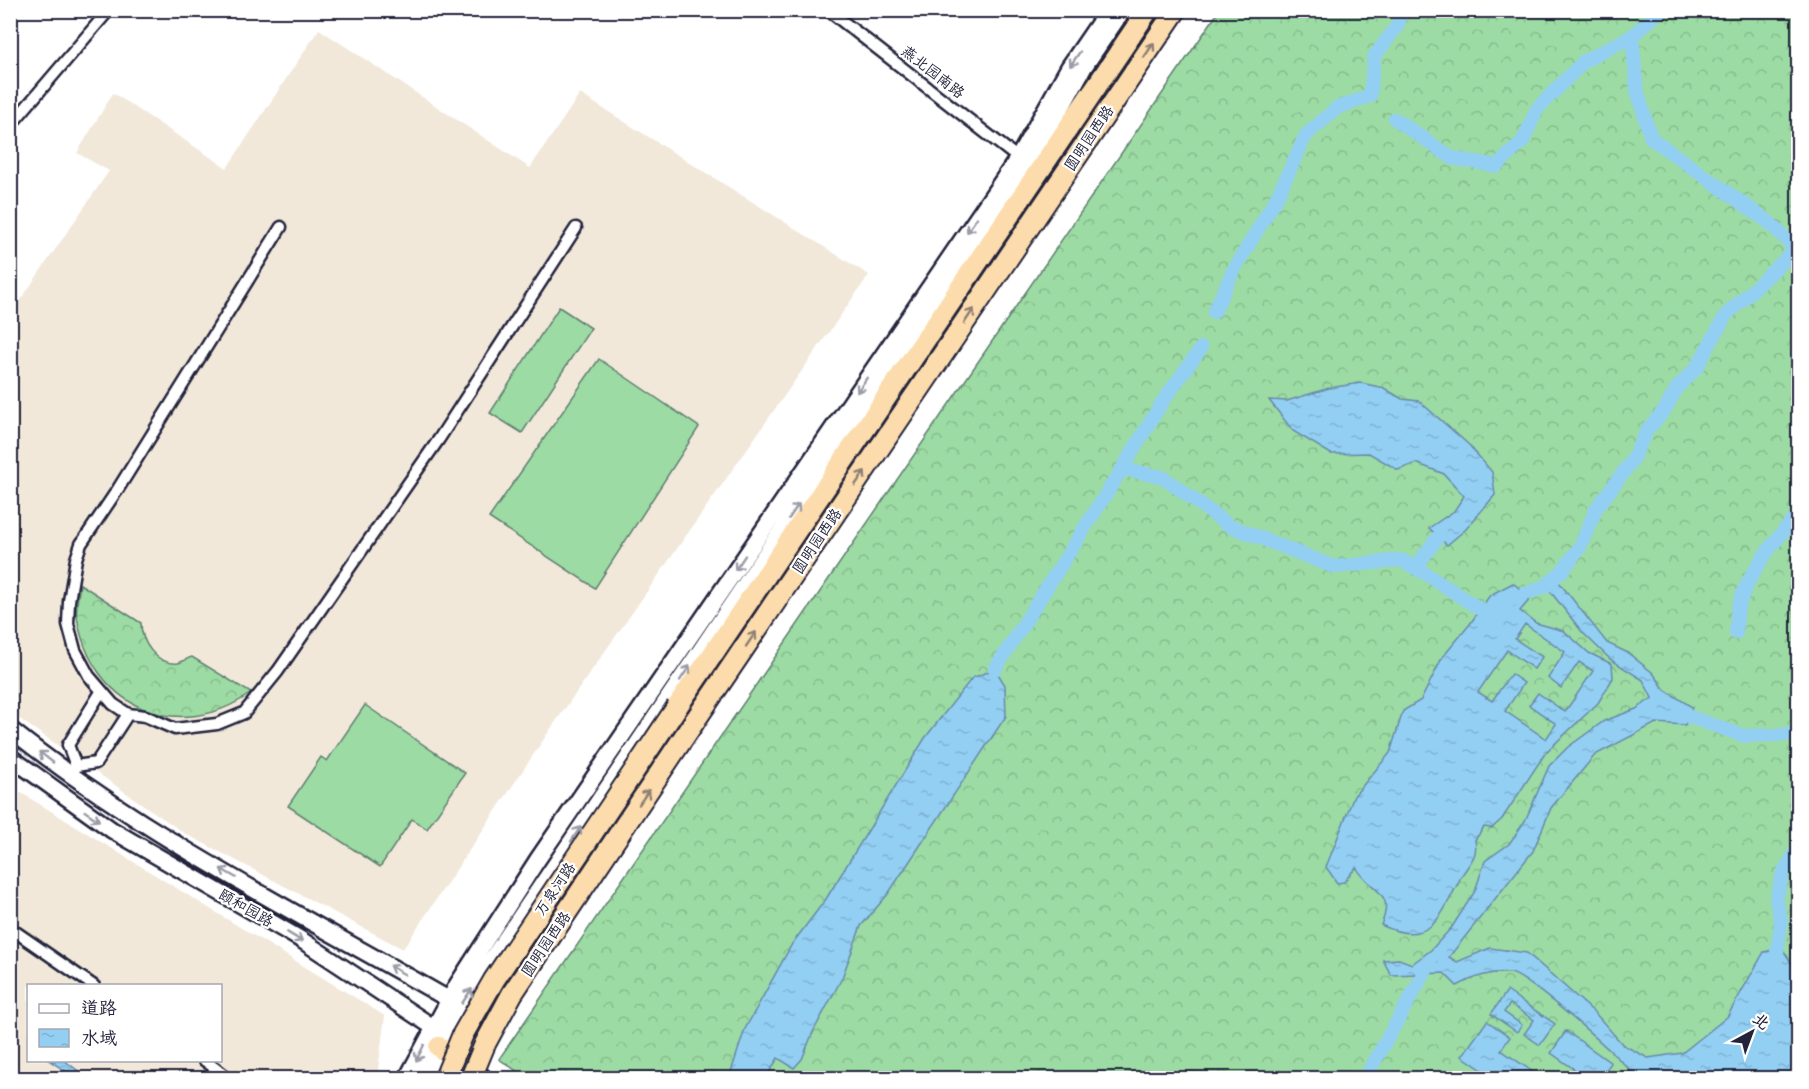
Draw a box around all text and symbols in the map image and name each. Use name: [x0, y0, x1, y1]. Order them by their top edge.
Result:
street label: 燕北园南路: [897, 42, 968, 103]
one-way arrow: [1143, 42, 1155, 59]
one-way arrow: [1069, 50, 1081, 67]
street label: 圆明园西路: [1061, 102, 1118, 175]
one-way arrow: [966, 216, 978, 232]
one-way arrow: [963, 308, 975, 325]
one-way arrow: [856, 377, 868, 393]
one-way arrow: [854, 470, 866, 486]
one-way arrow: [789, 503, 801, 520]
street label: 圆明园西路: [789, 505, 846, 578]
one-way arrow: [734, 555, 746, 571]
one-way arrow: [745, 631, 757, 648]
one-way arrow: [679, 665, 691, 681]
one-way arrow: [38, 751, 54, 764]
one-way arrow: [639, 789, 651, 806]
one-way arrow: [83, 810, 99, 822]
one-way arrow: [570, 826, 582, 843]
street label: 万泉河路: [531, 859, 580, 919]
one-way arrow: [220, 867, 237, 879]
street label: 颐和园路: [215, 885, 276, 932]
street label: 圆明园西路: [518, 908, 575, 981]
one-way arrow: [286, 931, 303, 943]
one-way arrow: [389, 964, 406, 976]
legend: [27, 984, 222, 1062]
one-way arrow: [461, 988, 473, 1004]
text: 道路: [81, 997, 117, 1020]
north arrow: [1722, 1002, 1782, 1062]
text: 北: [1749, 1009, 1774, 1034]
text: 水域: [81, 1027, 117, 1050]
one-way arrow: [414, 1043, 425, 1061]

